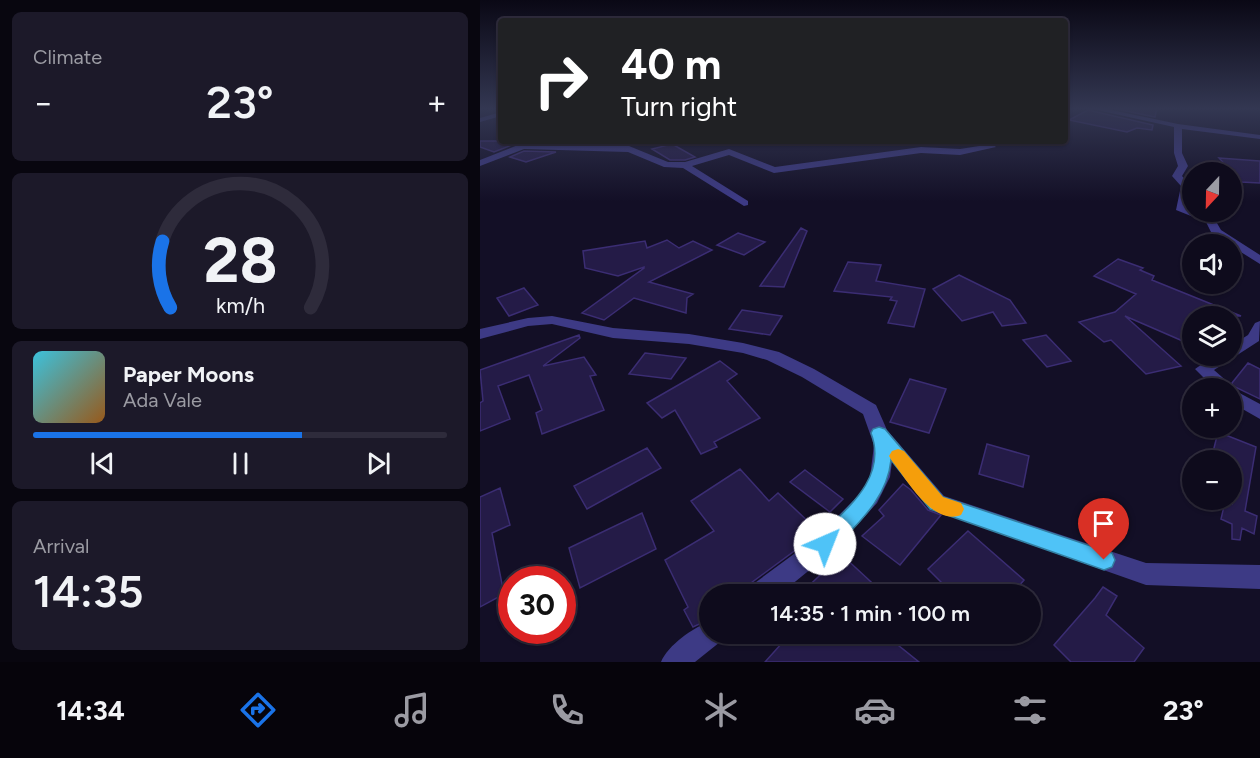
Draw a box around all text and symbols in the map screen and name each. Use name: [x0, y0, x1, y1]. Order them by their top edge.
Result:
text: 40 m: [621, 39, 721, 90]
icon: right: [522, 42, 600, 120]
text: Climate: [33, 45, 102, 69]
text: 23°: [206, 75, 274, 129]
text: −: [33, 83, 54, 122]
text: +: [426, 83, 447, 122]
text: Turn right: [621, 90, 737, 123]
north arrow: [1182, 162, 1242, 222]
map controls: [1182, 162, 1242, 510]
text: 28: [203, 223, 277, 298]
button: sound: [1182, 234, 1242, 294]
text: km/h: [216, 293, 264, 318]
button: layers: [1182, 306, 1242, 366]
text: Paper Moons: [123, 361, 254, 388]
button: +: [1182, 378, 1242, 438]
text: Ada Vale: [123, 388, 202, 412]
icon: previous: [86, 447, 119, 480]
icon: pause: [224, 447, 257, 480]
icon: next: [362, 447, 395, 480]
button: −: [1182, 450, 1242, 510]
pin: [1078, 498, 1129, 560]
icon: arrive: [1087, 507, 1120, 540]
position arrow: [793, 512, 857, 576]
text: Arrival: [33, 534, 89, 558]
text: 14:35: [33, 564, 144, 618]
speed limit sign: 30: [498, 566, 576, 644]
text: 14:35 · 1 min · 100 m: [770, 600, 970, 627]
icon: directions: [237, 689, 279, 731]
icon: music: [391, 689, 433, 731]
icon: phone: [546, 689, 588, 731]
icon: climate: [700, 689, 742, 731]
icon: car: [854, 689, 896, 731]
icon: filters: [1009, 689, 1051, 731]
text: 14:34: [56, 694, 125, 727]
text: 23°: [1163, 694, 1204, 727]

